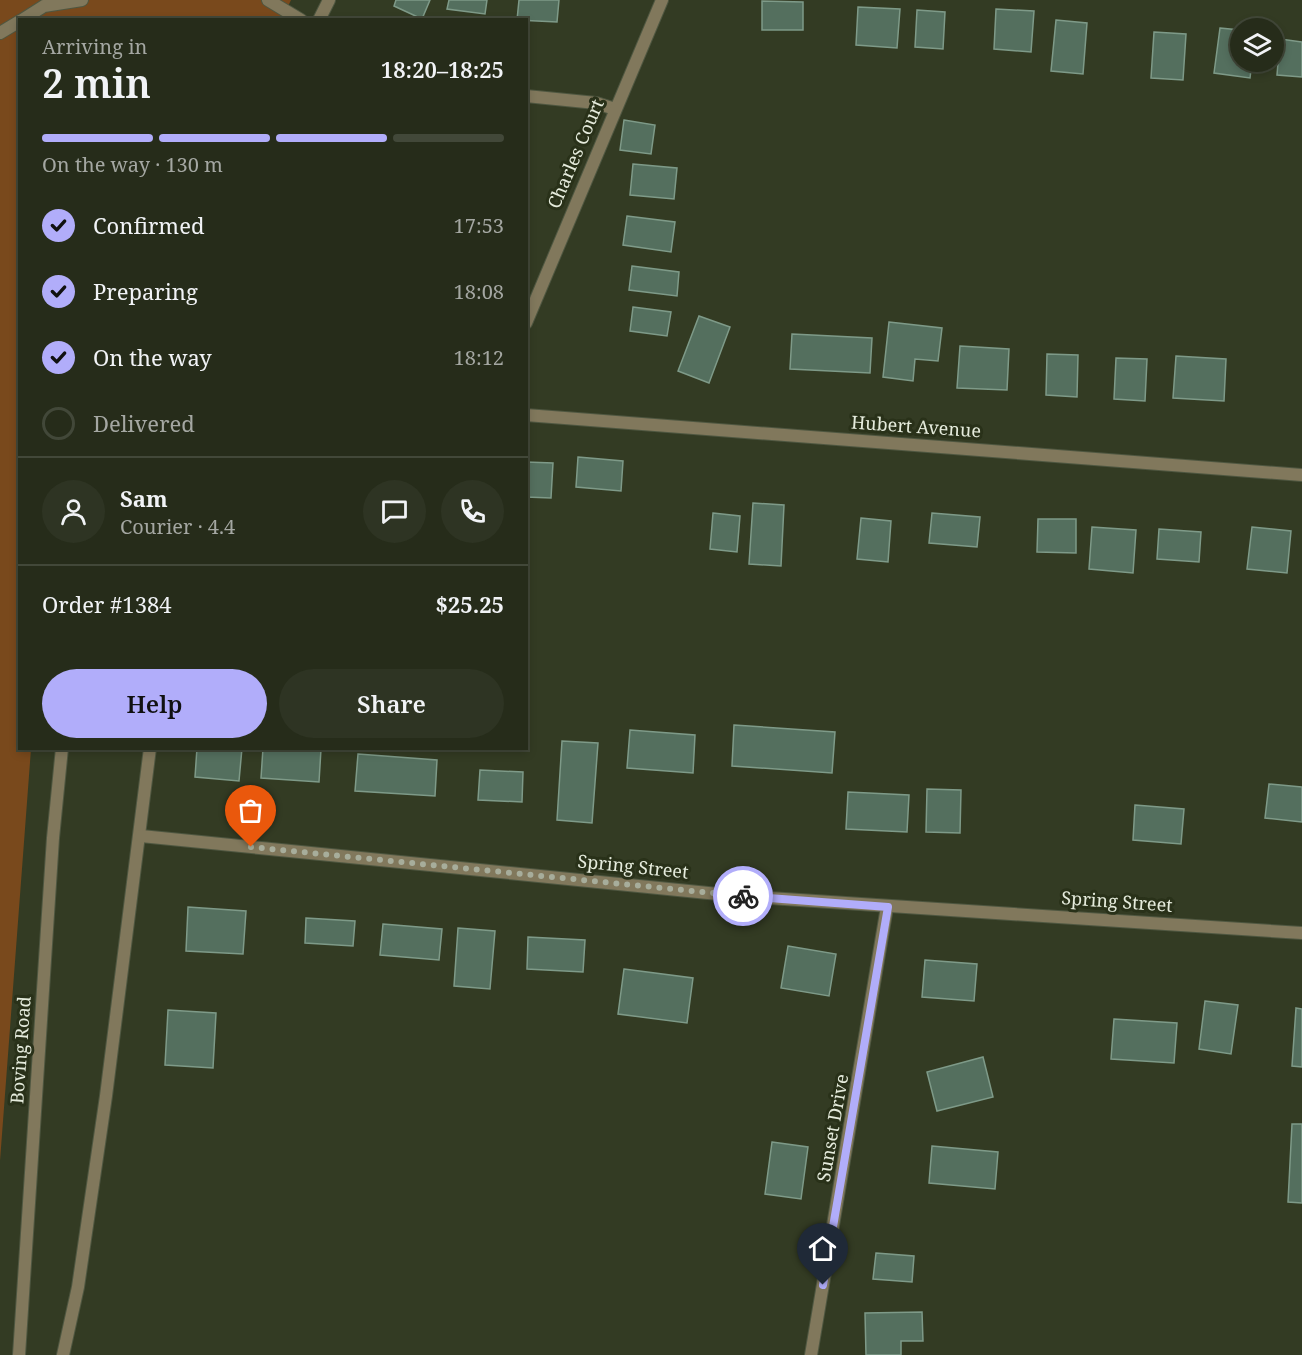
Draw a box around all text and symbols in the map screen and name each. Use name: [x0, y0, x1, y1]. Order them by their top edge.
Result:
map controls: [1230, 18, 1284, 72]
button: layers: [1230, 18, 1284, 72]
text: Arriving in: [42, 33, 147, 60]
text: 18:20–18:25: [381, 54, 504, 84]
text: 2 min: [42, 56, 151, 109]
street label: Charles Court: [541, 95, 609, 212]
text: On the way · 130 m: [42, 151, 223, 178]
icon: check: [42, 209, 75, 242]
text: Confirmed: [93, 210, 204, 240]
text: 17:53: [454, 212, 504, 239]
icon: check: [42, 275, 75, 308]
text: Preparing: [93, 276, 198, 306]
text: 18:08: [454, 278, 504, 305]
icon: check: [42, 341, 75, 374]
text: On the way: [93, 342, 212, 372]
text: 18:12: [454, 344, 504, 371]
text: Delivered: [93, 408, 195, 438]
street label: Hubert Avenue: [850, 409, 982, 443]
button: person: [42, 480, 105, 543]
button: chat: [363, 480, 426, 543]
button: phone: [441, 480, 504, 543]
text: Sam: [120, 483, 168, 513]
text: Courier · 4.4: [120, 513, 235, 540]
text: Order #1384: [42, 589, 172, 619]
text: $25.25: [435, 589, 504, 619]
button: Help: [42, 669, 267, 738]
button: Share: [279, 669, 504, 738]
pin: [225, 785, 276, 847]
icon: bag: [234, 794, 267, 827]
street label: Spring Street: [577, 848, 690, 884]
courier: [713, 866, 773, 926]
icon: bike: [727, 880, 760, 913]
street label: Spring Street: [1061, 885, 1173, 917]
street label: Boving Road: [4, 995, 36, 1104]
street label: Sunset Drive: [811, 1072, 853, 1184]
pin: [797, 1223, 848, 1285]
icon: home: [806, 1232, 839, 1265]

